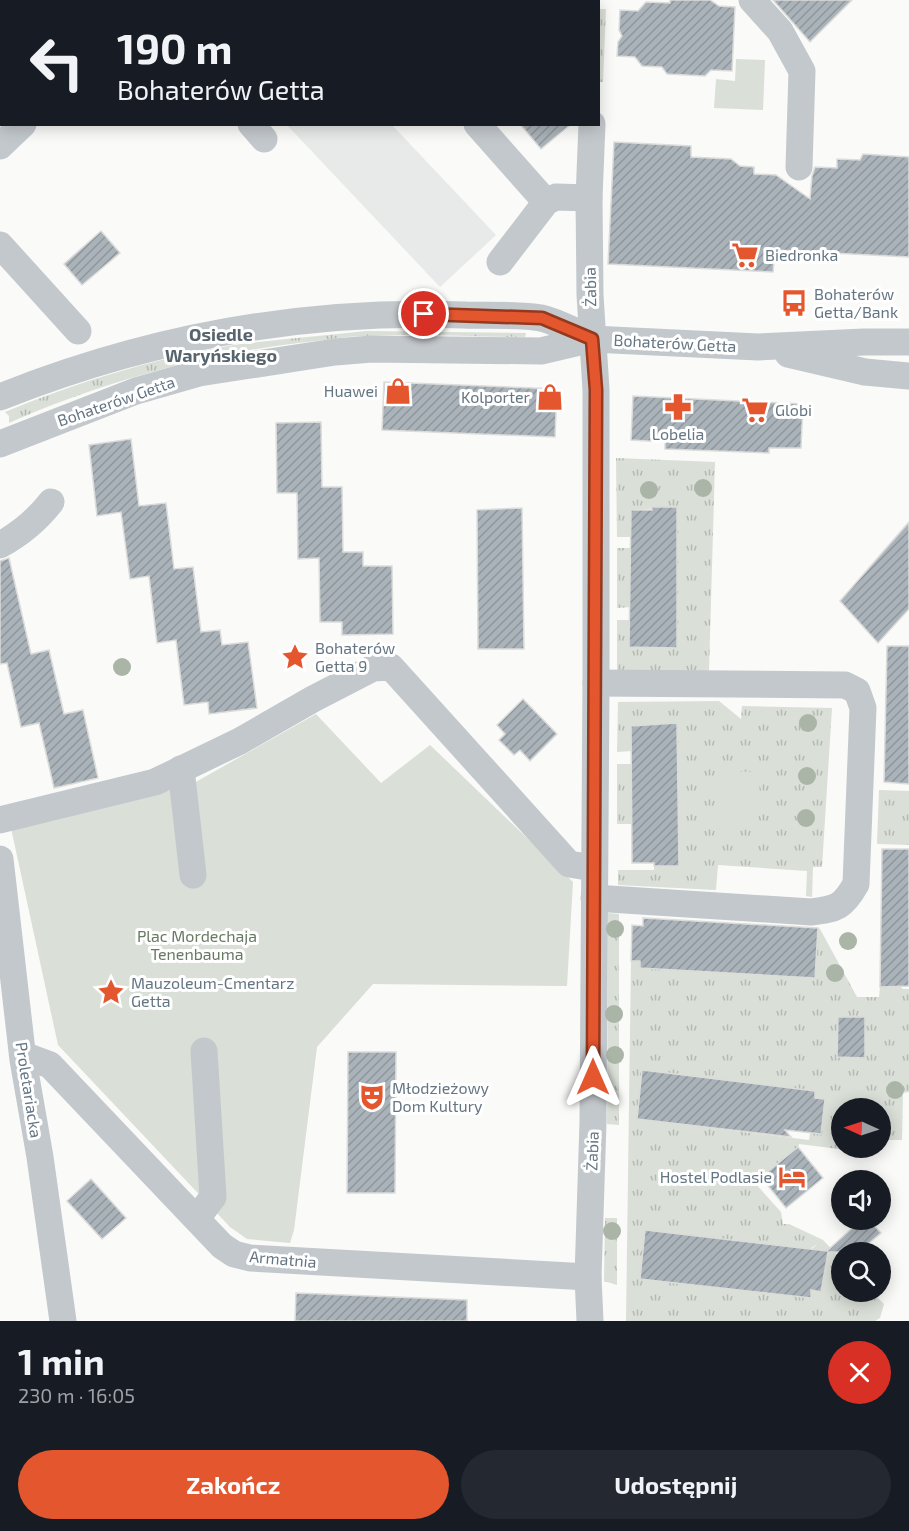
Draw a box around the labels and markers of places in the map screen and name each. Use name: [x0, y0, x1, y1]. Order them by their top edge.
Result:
supermarket icon: Biedronka: [730, 240, 760, 270]
place label: Biedronka: [765, 245, 838, 264]
place label: Bohaterów Getta/Bank: [814, 284, 898, 321]
pin: [398, 288, 449, 339]
bus stop icon: Bohaterów Getta/Bank: [779, 288, 809, 318]
shop icon: Huawei: [383, 376, 413, 406]
place label: Huawei: [324, 381, 378, 400]
shop icon: Kolporter: [535, 382, 565, 412]
place label: Kolporter: [461, 387, 531, 406]
pharmacy icon: Lobelia: [663, 392, 693, 422]
supermarket icon: Globi: [740, 395, 770, 425]
place label: Globi: [775, 400, 812, 419]
place label: Lobelia: [652, 424, 704, 443]
place label: Bohaterów Getta 9: [315, 638, 395, 675]
place icon: Bohaterów Getta 9: [280, 642, 310, 672]
place label: Mauzoleum-Cmentarz Getta: [131, 973, 294, 1010]
place icon: Mauzoleum-Cmentarz Getta: [96, 977, 126, 1007]
place label: Młodzieżowy Dom Kultury: [392, 1078, 490, 1115]
theatre icon: Młodzieżowy Dom Kultury: [357, 1082, 387, 1112]
hotel icon: Hostel Podlasie: [777, 1162, 807, 1192]
place label: Hostel Podlasie: [660, 1167, 772, 1186]

